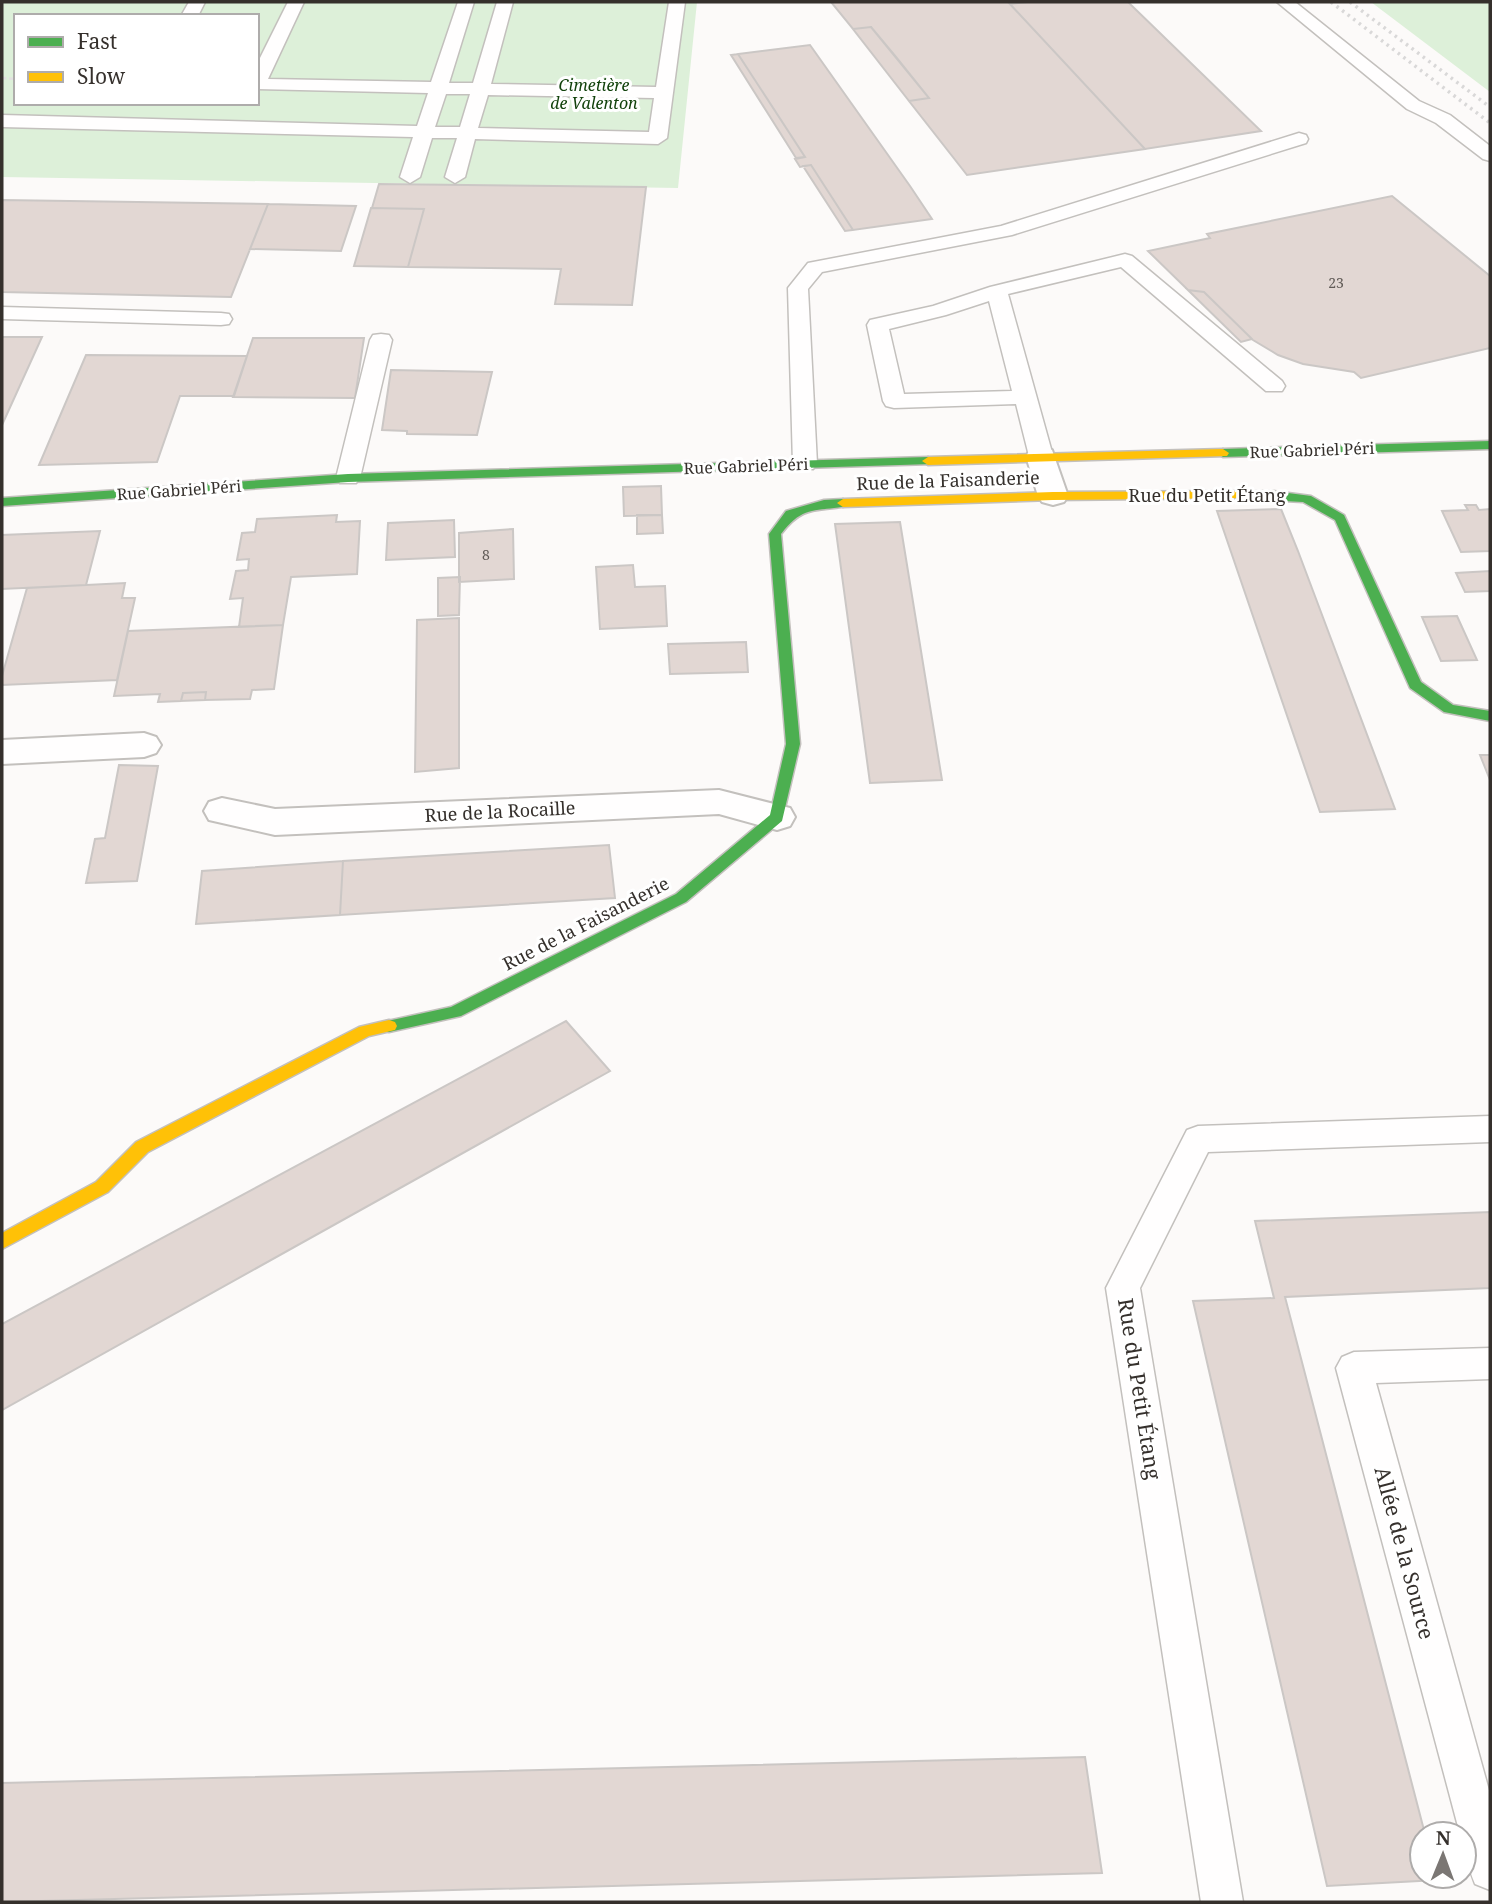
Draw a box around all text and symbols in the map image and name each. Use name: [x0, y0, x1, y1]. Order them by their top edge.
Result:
legend: [14, 14, 259, 105]
text: Fast: [77, 27, 117, 55]
text: Slow: [77, 62, 126, 90]
park label: Cimetière de Valenton: [550, 74, 638, 114]
house number: 23: [1328, 273, 1344, 292]
street label: Rue Gabriel Péri: [1249, 437, 1375, 463]
street label: Rue Gabriel Péri: [683, 453, 809, 479]
street label: Rue de la Faisanderie: [856, 465, 1040, 495]
street label: Rue Gabriel Péri: [116, 475, 242, 505]
street label: Rue du Petit Étang: [1128, 483, 1286, 507]
house number: 8: [482, 545, 490, 564]
street label: Rue de la Rocaille: [424, 795, 576, 827]
street label: Rue de la Faisanderie: [498, 871, 673, 975]
street label: Rue du Petit Étang: [1112, 1296, 1168, 1482]
street label: Allée de la Source: [1368, 1463, 1441, 1642]
north arrow: [1408, 1820, 1478, 1890]
text: N: [1436, 1825, 1451, 1851]

